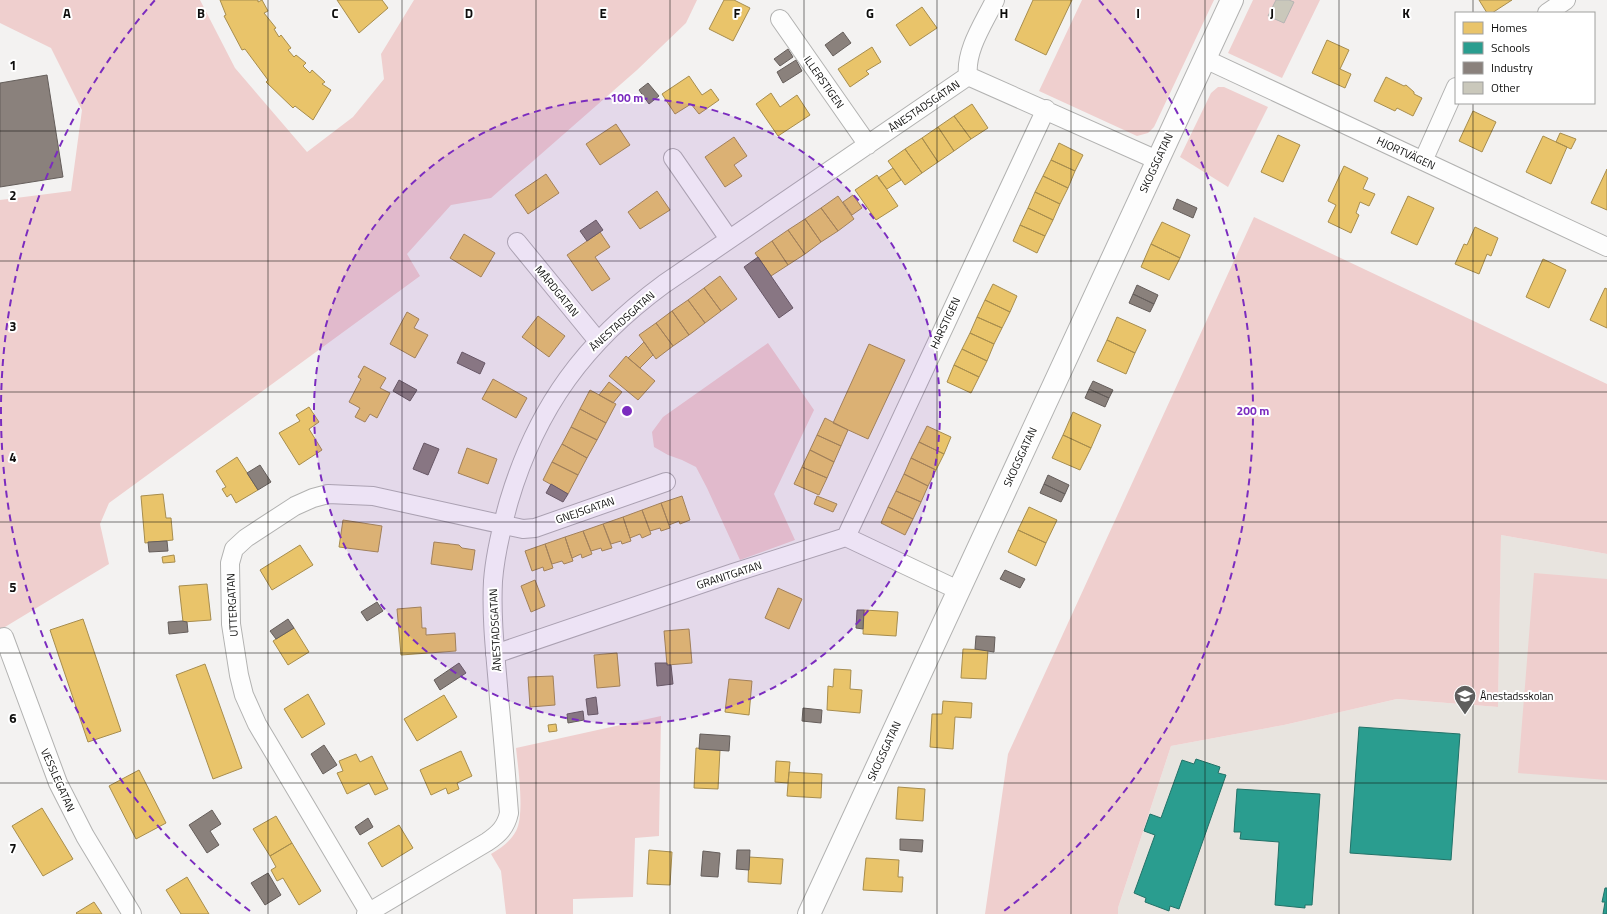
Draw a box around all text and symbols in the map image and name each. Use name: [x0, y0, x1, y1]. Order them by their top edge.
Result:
text: A: [63, 3, 71, 23]
text: B: [197, 3, 205, 23]
text: C: [331, 3, 339, 23]
text: D: [465, 3, 473, 23]
text: E: [599, 3, 607, 23]
text: F: [734, 3, 741, 23]
text: G: [866, 3, 874, 23]
text: H: [1000, 3, 1008, 23]
text: I: [1136, 3, 1140, 23]
text: J: [1270, 3, 1274, 23]
text: K: [1402, 3, 1410, 23]
legend: [1455, 12, 1595, 104]
text: Homes: [1491, 18, 1527, 37]
text: Schools: [1491, 38, 1531, 57]
street label: ILLERSTIGEN: [800, 52, 848, 112]
text: 1: [9, 55, 17, 75]
text: Industry: [1491, 58, 1533, 77]
street label: ÅNESTADSGATAN: [885, 76, 963, 136]
text: Other: [1491, 78, 1520, 97]
text: 100 m: [611, 88, 643, 107]
street label: SKOGSGATAN: [1135, 131, 1177, 195]
street label: HJORTVÄGEN: [1374, 132, 1438, 174]
text: 2: [9, 185, 17, 205]
street label: MÅRDGATAN: [531, 262, 583, 320]
street label: ÅNESTADSGATAN: [586, 287, 658, 355]
street label: HARSTIGEN: [926, 294, 964, 352]
text: 3: [9, 316, 17, 336]
text: 200 m: [1237, 401, 1269, 420]
centre of rings: [620, 404, 634, 418]
street label: SKOGSGATAN: [999, 425, 1041, 489]
text: 4: [9, 447, 17, 467]
street label: GNEJSGATAN: [553, 492, 617, 528]
street label: GRANITGATAN: [694, 557, 764, 593]
street label: UTTERGATAN: [222, 573, 242, 637]
text: 5: [9, 577, 17, 597]
street label: ÅNESTADSGATAN: [485, 588, 505, 672]
school or university icon: Ånestadsskolan: [1452, 683, 1478, 716]
place label: Ånestadsskolan: [1480, 688, 1554, 704]
text: 6: [9, 708, 17, 728]
street label: SKOGSGATAN: [863, 719, 905, 783]
street label: VESSLEGATAN: [37, 746, 79, 814]
text: 7: [9, 838, 17, 858]

